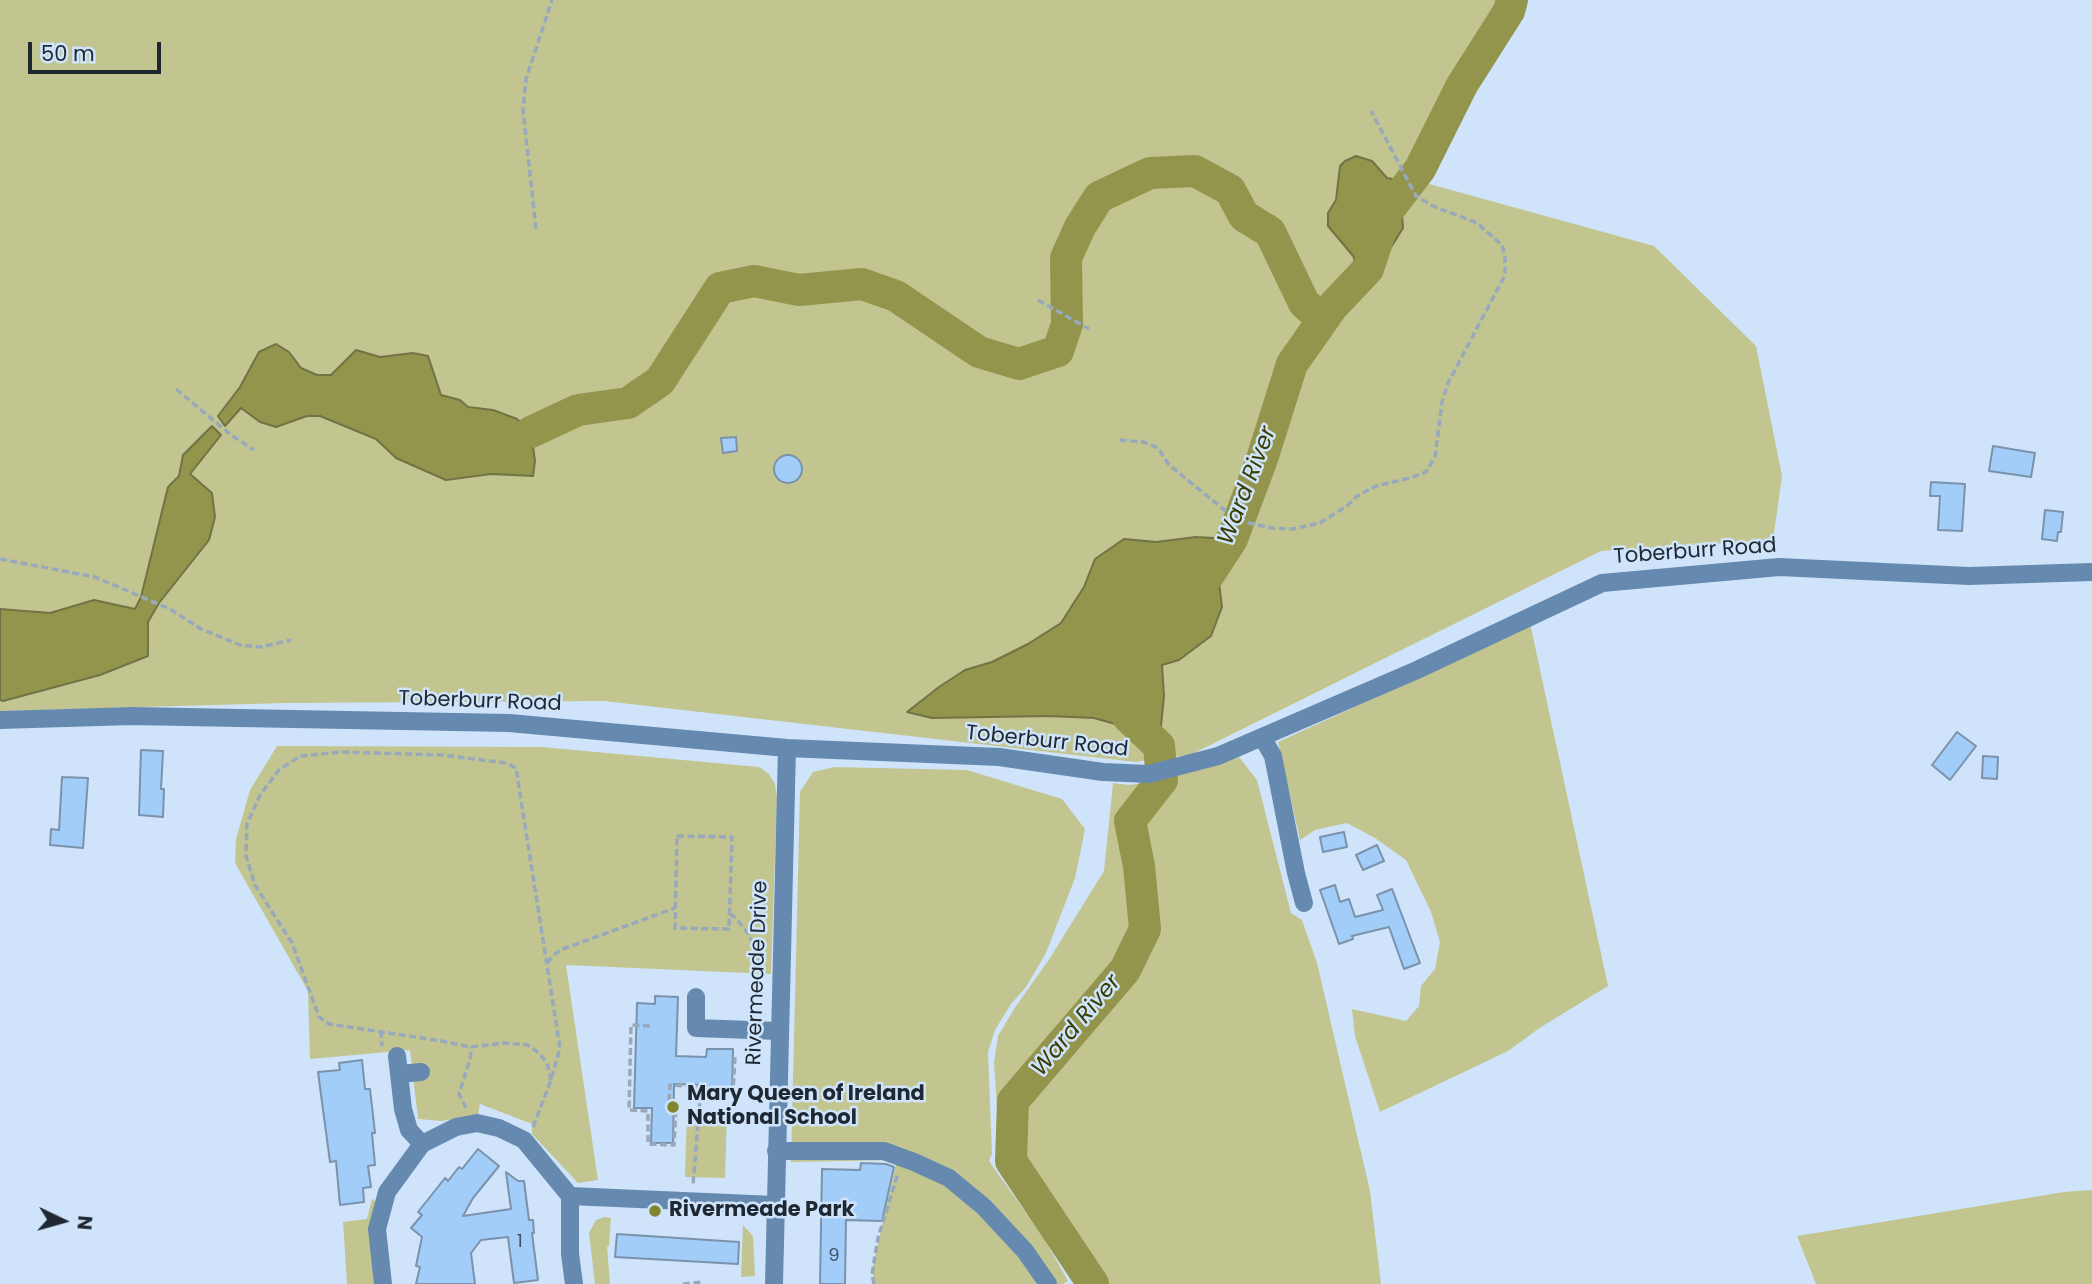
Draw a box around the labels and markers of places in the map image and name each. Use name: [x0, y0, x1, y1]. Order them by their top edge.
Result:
place label: Mary Queen of Ireland National School: [687, 1082, 925, 1132]
marker: Mary Queen of Ireland National School: [665, 1099, 681, 1115]
place label: Rivermeade Park: [669, 1198, 854, 1224]
marker: Rivermeade Park: [647, 1203, 663, 1219]

